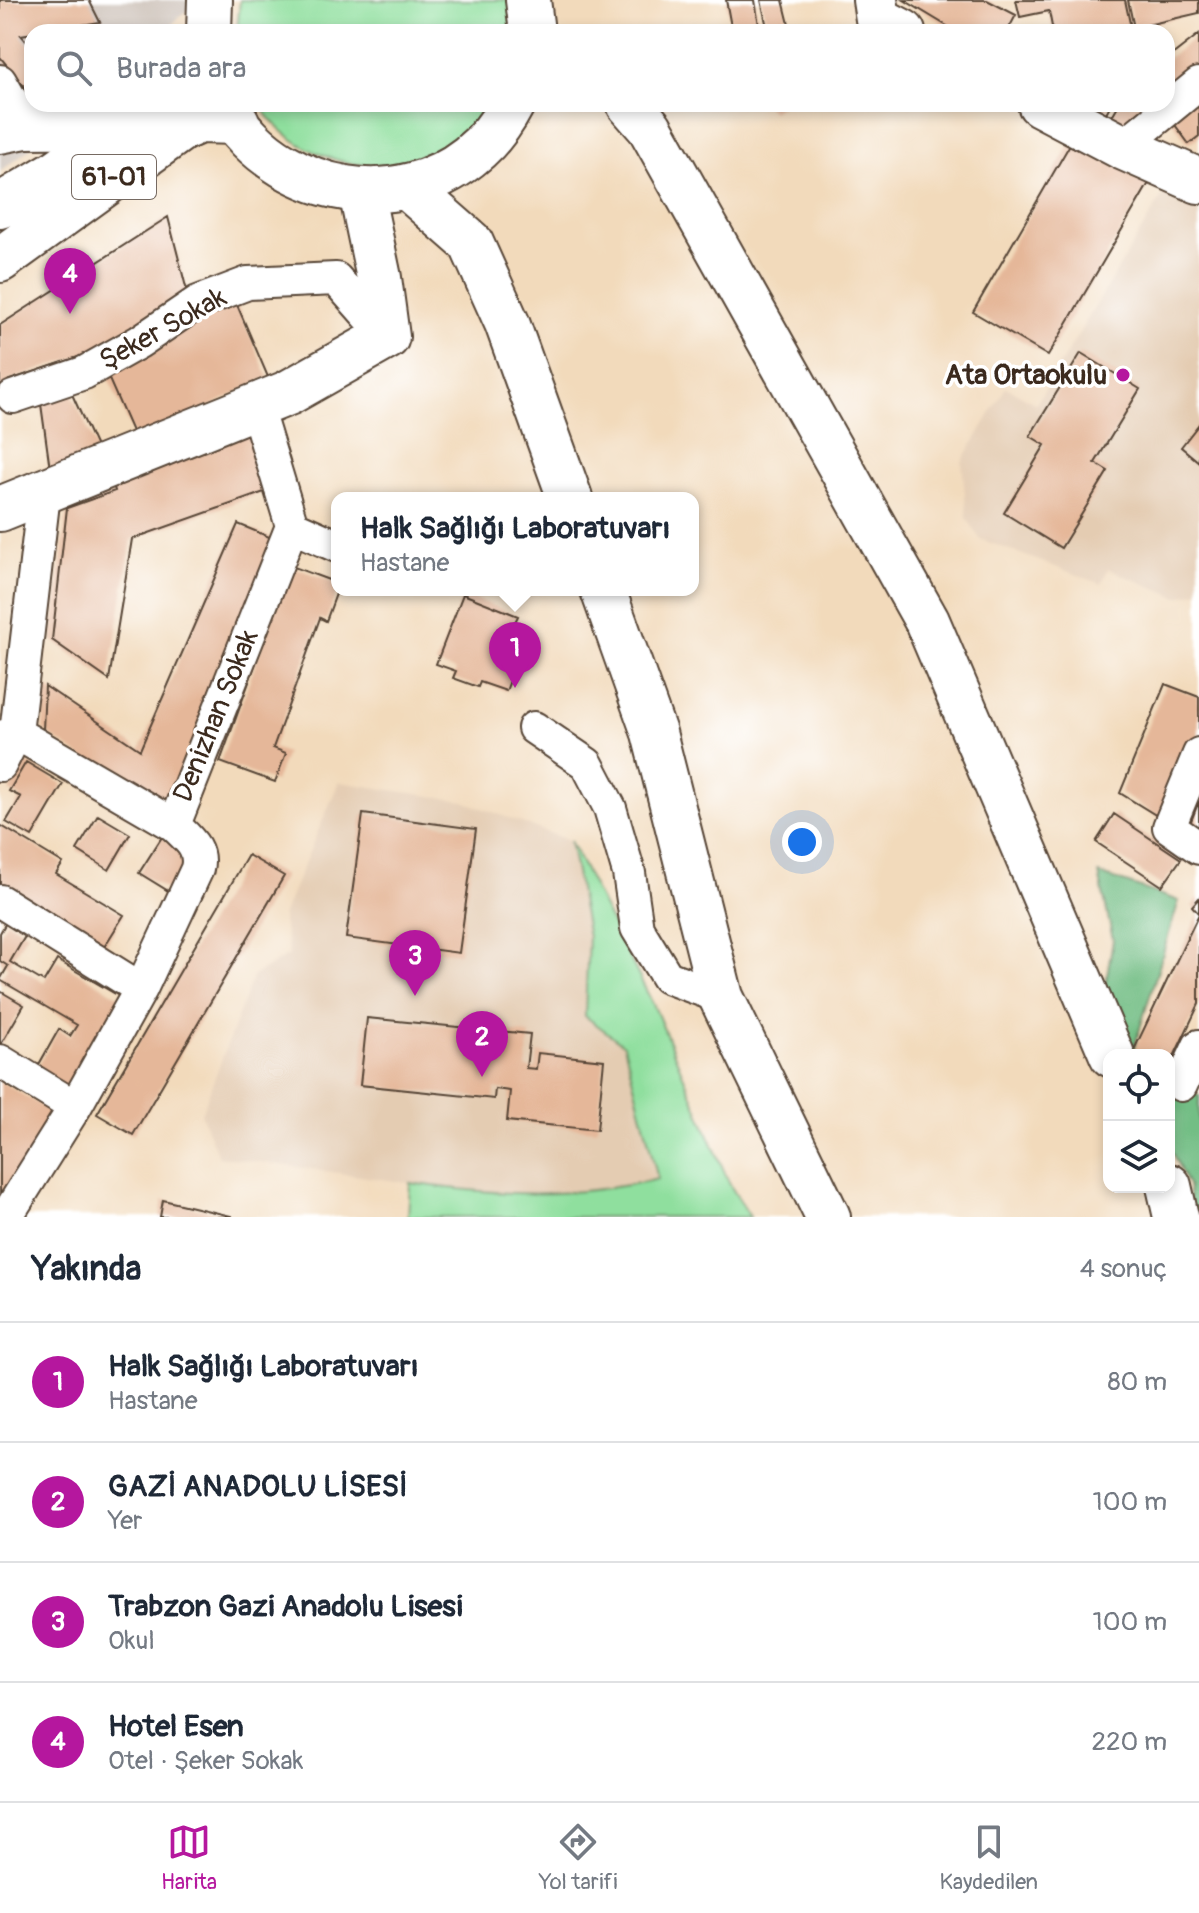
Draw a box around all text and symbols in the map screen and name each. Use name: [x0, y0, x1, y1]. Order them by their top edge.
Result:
search box: [24, 24, 1175, 112]
icon: search: [52, 46, 96, 90]
text: Burada ara: [116, 50, 247, 87]
road number: 61-01: [72, 155, 156, 199]
pin: 4: [44, 248, 96, 314]
street label: Şeker Sokak: [93, 280, 233, 378]
place label: Ata Ortaokulu: [945, 358, 1107, 393]
marker: Ata Ortaokulu: [1114, 366, 1132, 384]
popup: [331, 492, 699, 596]
text: Halk Sağlığı Laboratuvarı: [360, 510, 670, 547]
text: Hastane: [360, 547, 449, 579]
pin: 1: [489, 622, 541, 688]
street label: Denizhan Sokak: [166, 624, 267, 807]
your location: [782, 822, 822, 862]
pin: 3: [389, 930, 441, 996]
pin: 2: [456, 1011, 508, 1077]
map controls: [1103, 1049, 1175, 1193]
button: locate: [1103, 1049, 1175, 1121]
button: layers: [1103, 1121, 1175, 1193]
text: Yakında: [32, 1248, 141, 1291]
text: 4 sonuç: [1080, 1253, 1167, 1285]
text: Halk Sağlığı Laboratuvarı: [108, 1348, 419, 1385]
text: 1: [53, 1366, 63, 1398]
text: 80 m: [1107, 1366, 1167, 1398]
text: Hastane: [108, 1385, 198, 1417]
text: GAZİ ANADOLU LİSESİ: [108, 1468, 408, 1505]
text: 2: [51, 1486, 65, 1518]
text: 100 m: [1093, 1486, 1167, 1518]
text: Yer: [108, 1505, 142, 1537]
text: Trabzon Gazi Anadolu Lisesi: [108, 1588, 463, 1625]
text: 3: [51, 1606, 65, 1638]
text: 100 m: [1093, 1606, 1167, 1638]
text: Okul: [108, 1625, 155, 1657]
text: Hotel Esen: [108, 1708, 244, 1745]
text: 4: [50, 1726, 66, 1758]
text: 220 m: [1091, 1726, 1167, 1758]
text: Otel · Şeker Sokak: [108, 1745, 303, 1777]
tab: Harita: [161, 1820, 217, 1896]
tab: Yol tarifi: [539, 1820, 618, 1896]
tab: Kaydedilen: [939, 1820, 1038, 1896]

